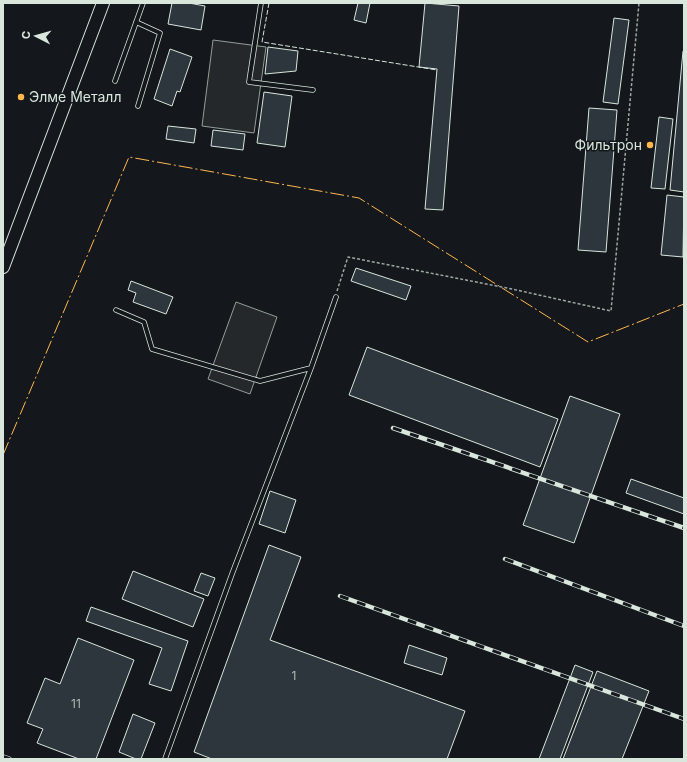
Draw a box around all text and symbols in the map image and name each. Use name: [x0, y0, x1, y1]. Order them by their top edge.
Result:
north arrow: [16, 16, 56, 56]
text: С: [19, 30, 33, 40]
place label: Элме Металл: [29, 88, 121, 105]
marker: Элме Металл: [16, 92, 26, 102]
place label: Фильтрон: [575, 136, 642, 153]
marker: Фильтрон: [645, 140, 655, 150]
house number: 1: [292, 668, 296, 683]
house number: 11: [71, 696, 81, 711]

